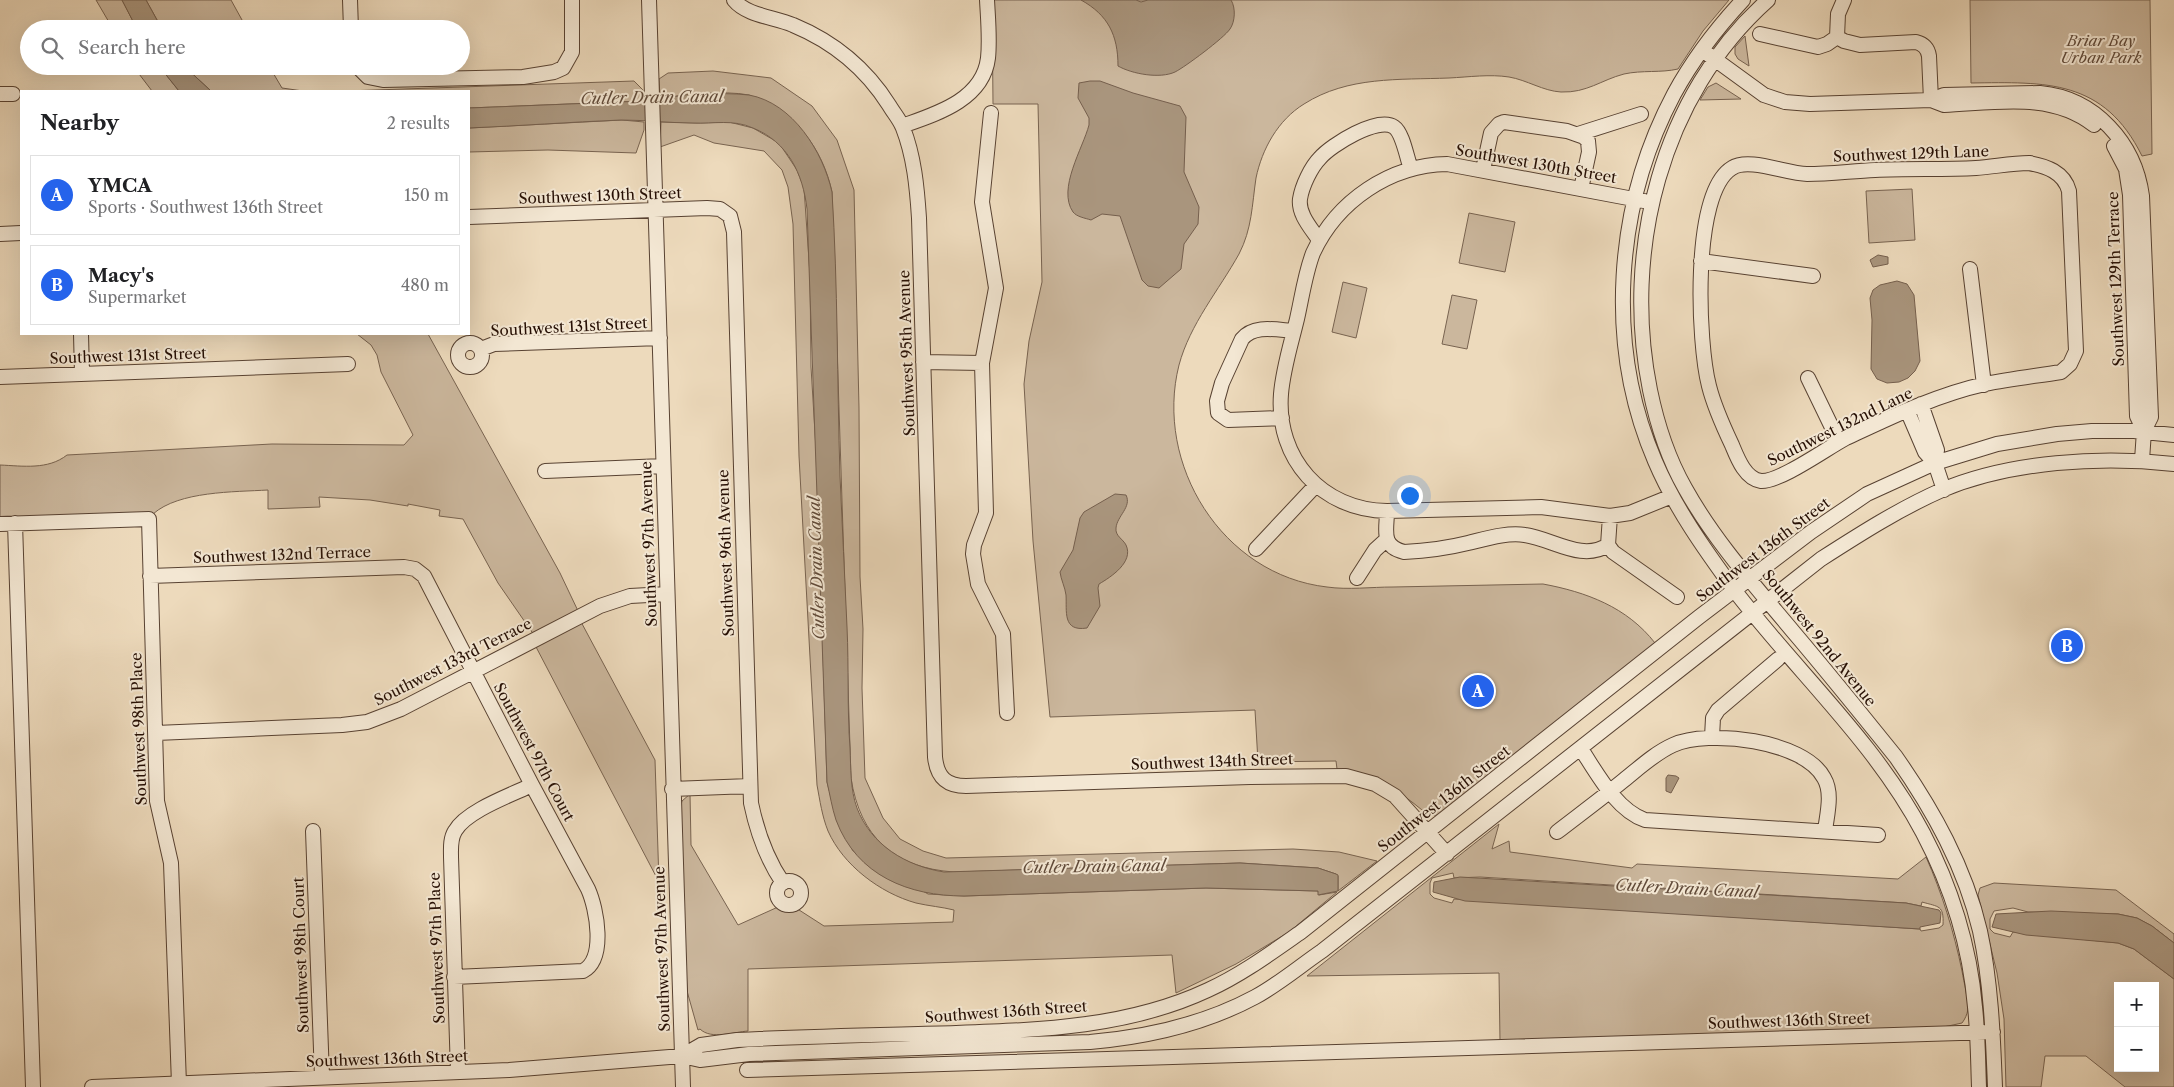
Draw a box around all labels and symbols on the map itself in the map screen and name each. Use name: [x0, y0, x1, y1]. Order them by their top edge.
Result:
park label: Briar Bay Urban Park: [2060, 31, 2142, 67]
water label: Cutler Drain Canal: [580, 86, 726, 108]
street label: Southwest 130th Street: [1454, 140, 1619, 187]
street label: Southwest 129th Lane: [1833, 141, 1989, 166]
street label: Southwest 130th Street: [518, 183, 683, 208]
street label: Southwest 129th Terrace: [2103, 191, 2128, 367]
street label: Southwest 95th Avenue: [894, 270, 919, 436]
street label: Southwest 131st Street: [490, 313, 649, 340]
street label: Southwest 131st Street: [49, 343, 207, 368]
street label: Southwest 132nd Lane: [1764, 383, 1915, 470]
street label: Southwest 97th Avenue: [636, 461, 661, 627]
street label: Southwest 96th Avenue: [713, 469, 738, 637]
your location: [1397, 483, 1423, 509]
street label: Southwest 136th Street: [1692, 493, 1834, 606]
water label: Cutler Drain Canal: [803, 494, 828, 640]
street label: Southwest 132nd Terrace: [193, 542, 371, 567]
street label: Southwest 92nd Avenue: [1758, 565, 1880, 710]
street label: Southwest 133rd Terrace: [371, 613, 535, 710]
pin: B: [2051, 627, 2083, 665]
street label: Southwest 98th Place: [126, 652, 151, 806]
pin: A: [1462, 672, 1494, 710]
street label: Southwest 97th Court: [490, 679, 579, 825]
street label: Southwest 136th Street: [1374, 741, 1514, 856]
street label: Southwest 134th Street: [1131, 749, 1294, 774]
water label: Cutler Drain Canal: [1022, 855, 1168, 877]
street label: Southwest 97th Avenue: [649, 866, 674, 1032]
street label: Southwest 97th Place: [424, 872, 449, 1024]
water label: Cutler Drain Canal: [1615, 874, 1761, 902]
street label: Southwest 98th Court: [288, 876, 313, 1033]
street label: Southwest 136th Street: [924, 996, 1088, 1027]
street label: Southwest 136th Street: [1707, 1008, 1871, 1033]
street label: Southwest 136th Street: [305, 1046, 469, 1071]

